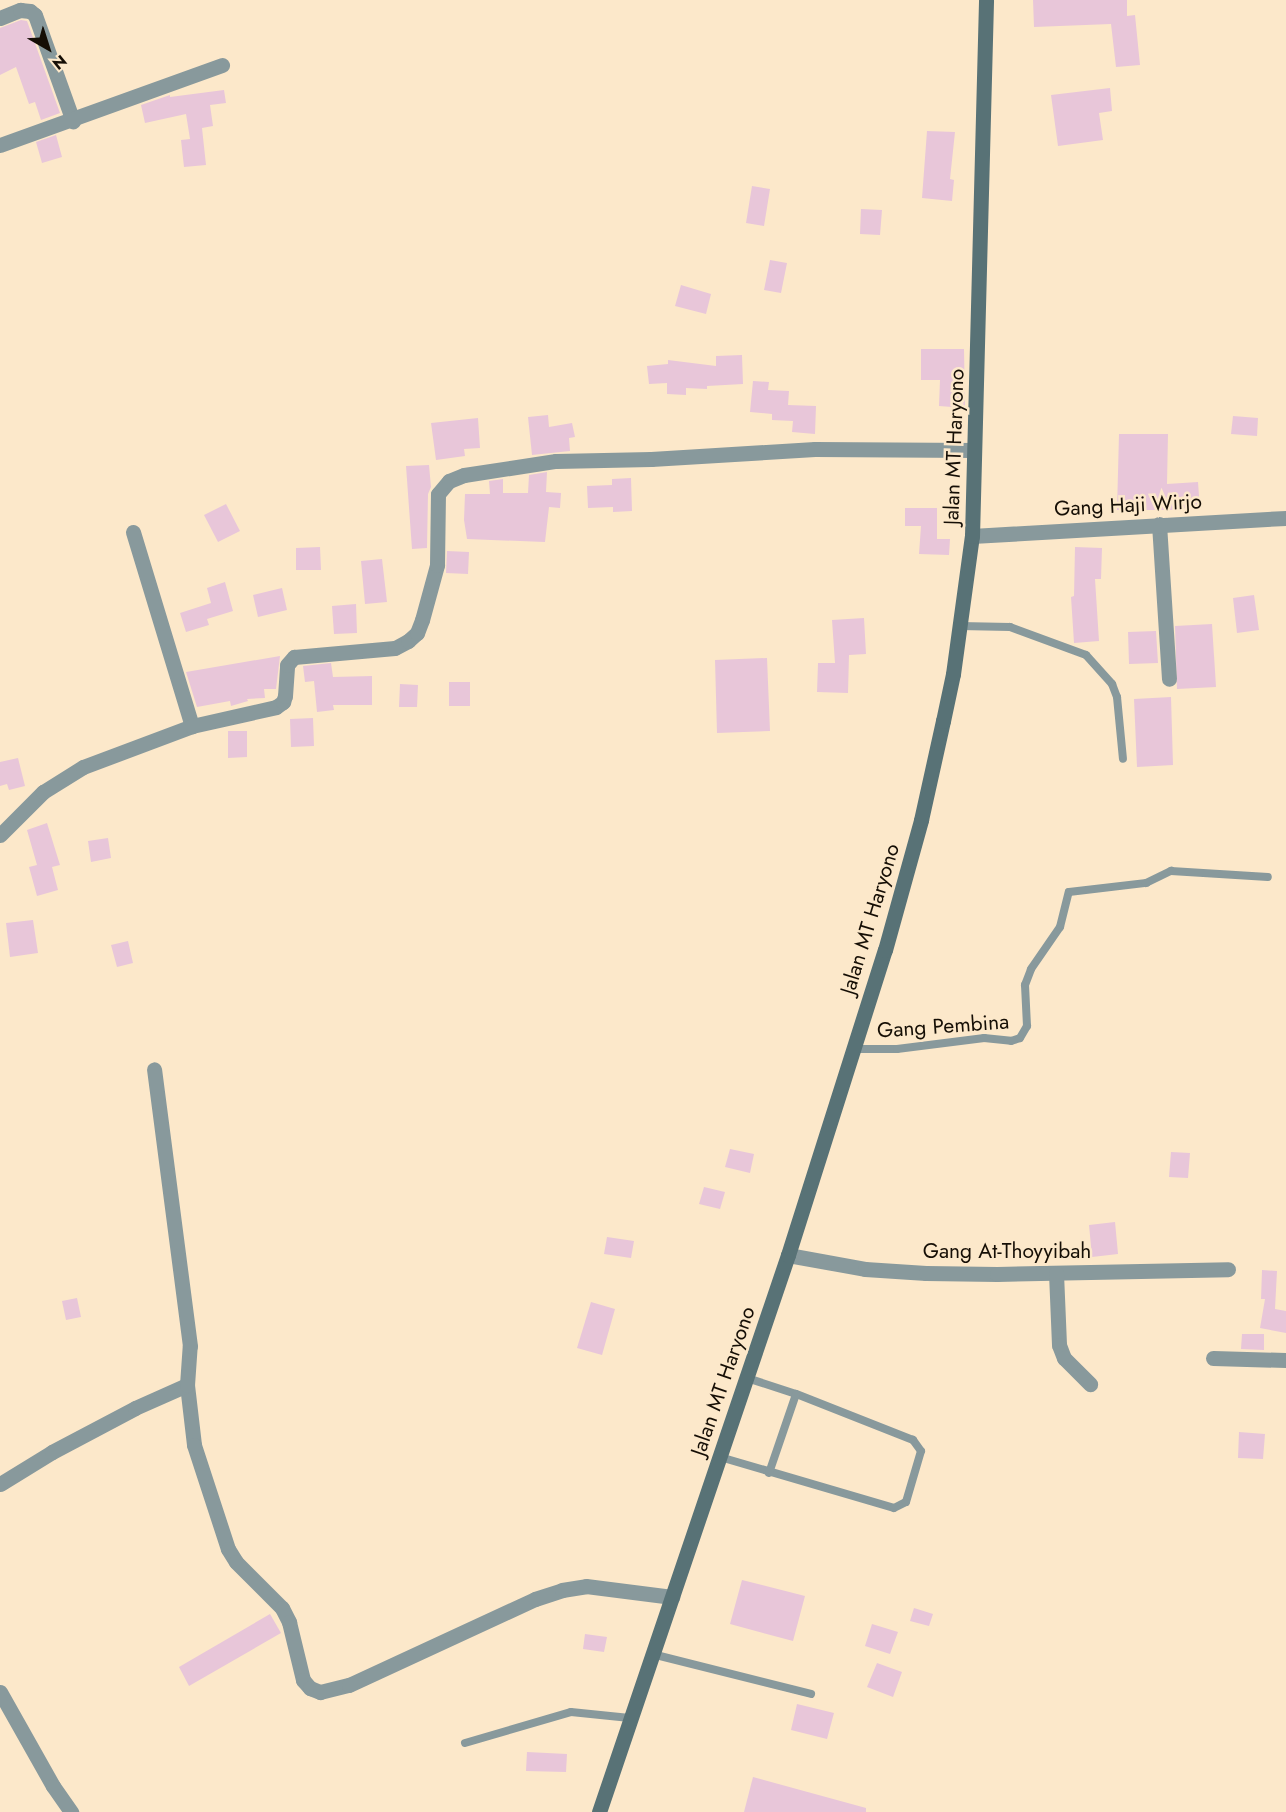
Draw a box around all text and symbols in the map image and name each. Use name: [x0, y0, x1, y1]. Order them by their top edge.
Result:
north arrow: [18, 18, 78, 78]
text: N: [47, 49, 72, 75]
street label: Jalan MT Haryono: [939, 368, 969, 526]
street label: Gang Haji Wirjo: [1053, 489, 1203, 521]
street label: Jalan MT Haryono: [835, 841, 905, 997]
street label: Gang Pembina: [876, 1009, 1010, 1043]
street label: Gang At-Thoyyibah: [923, 1238, 1091, 1264]
street label: Jalan MT Haryono: [686, 1303, 760, 1459]

